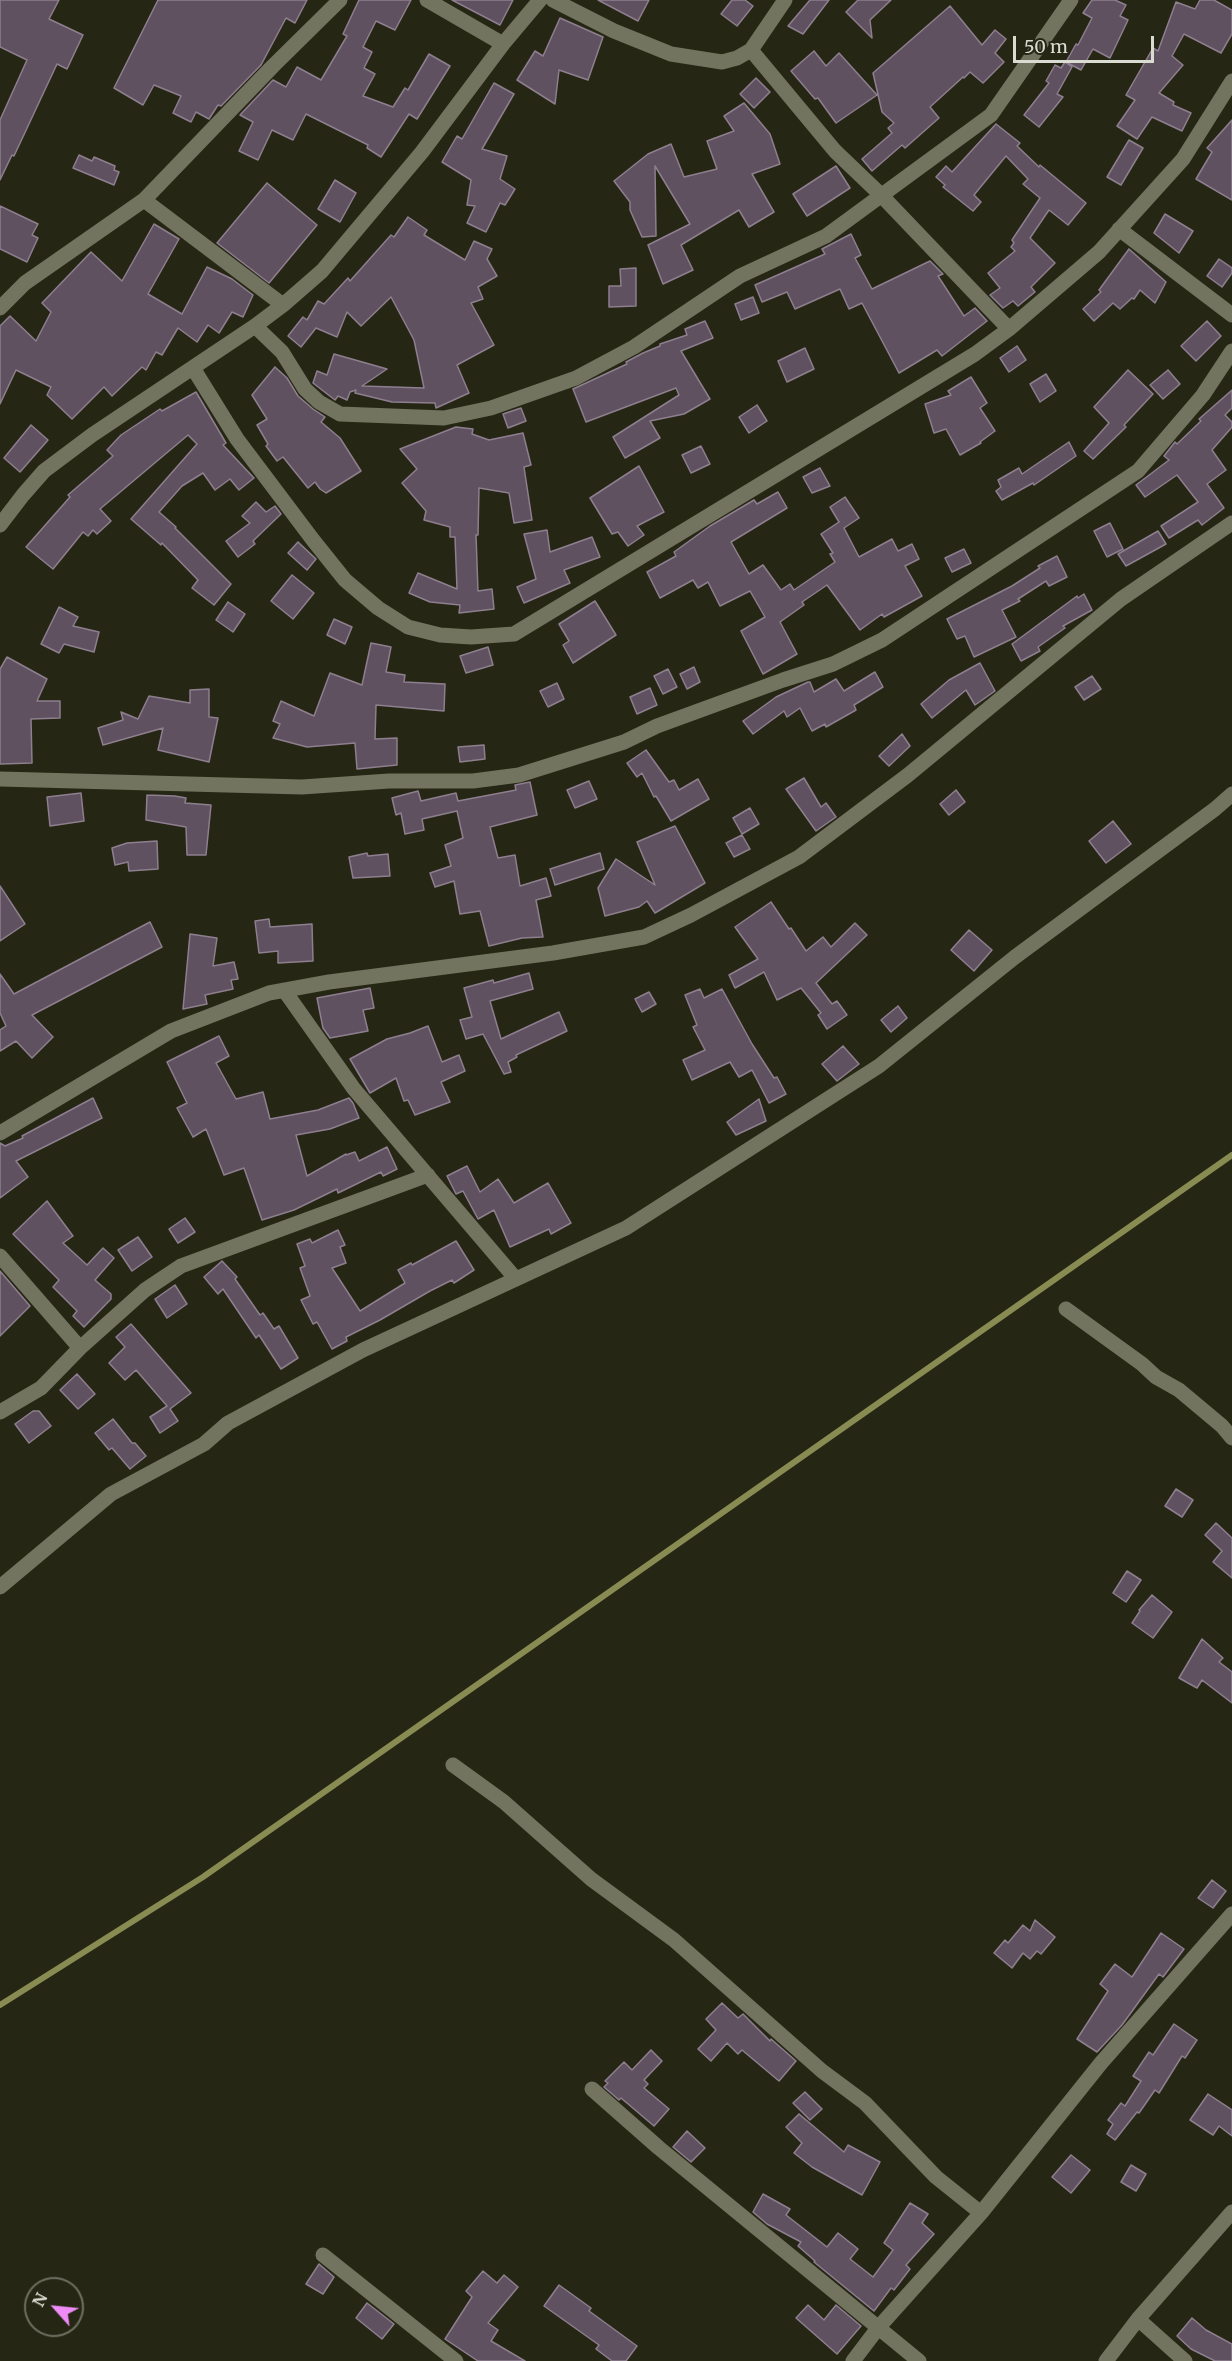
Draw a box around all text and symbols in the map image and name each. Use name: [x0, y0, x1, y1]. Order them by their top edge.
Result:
scale bar: [1016, 24, 1157, 62]
text: 50 m: [1024, 35, 1068, 58]
north arrow: [24, 2277, 84, 2337]
text: N: [28, 2290, 52, 2310]

